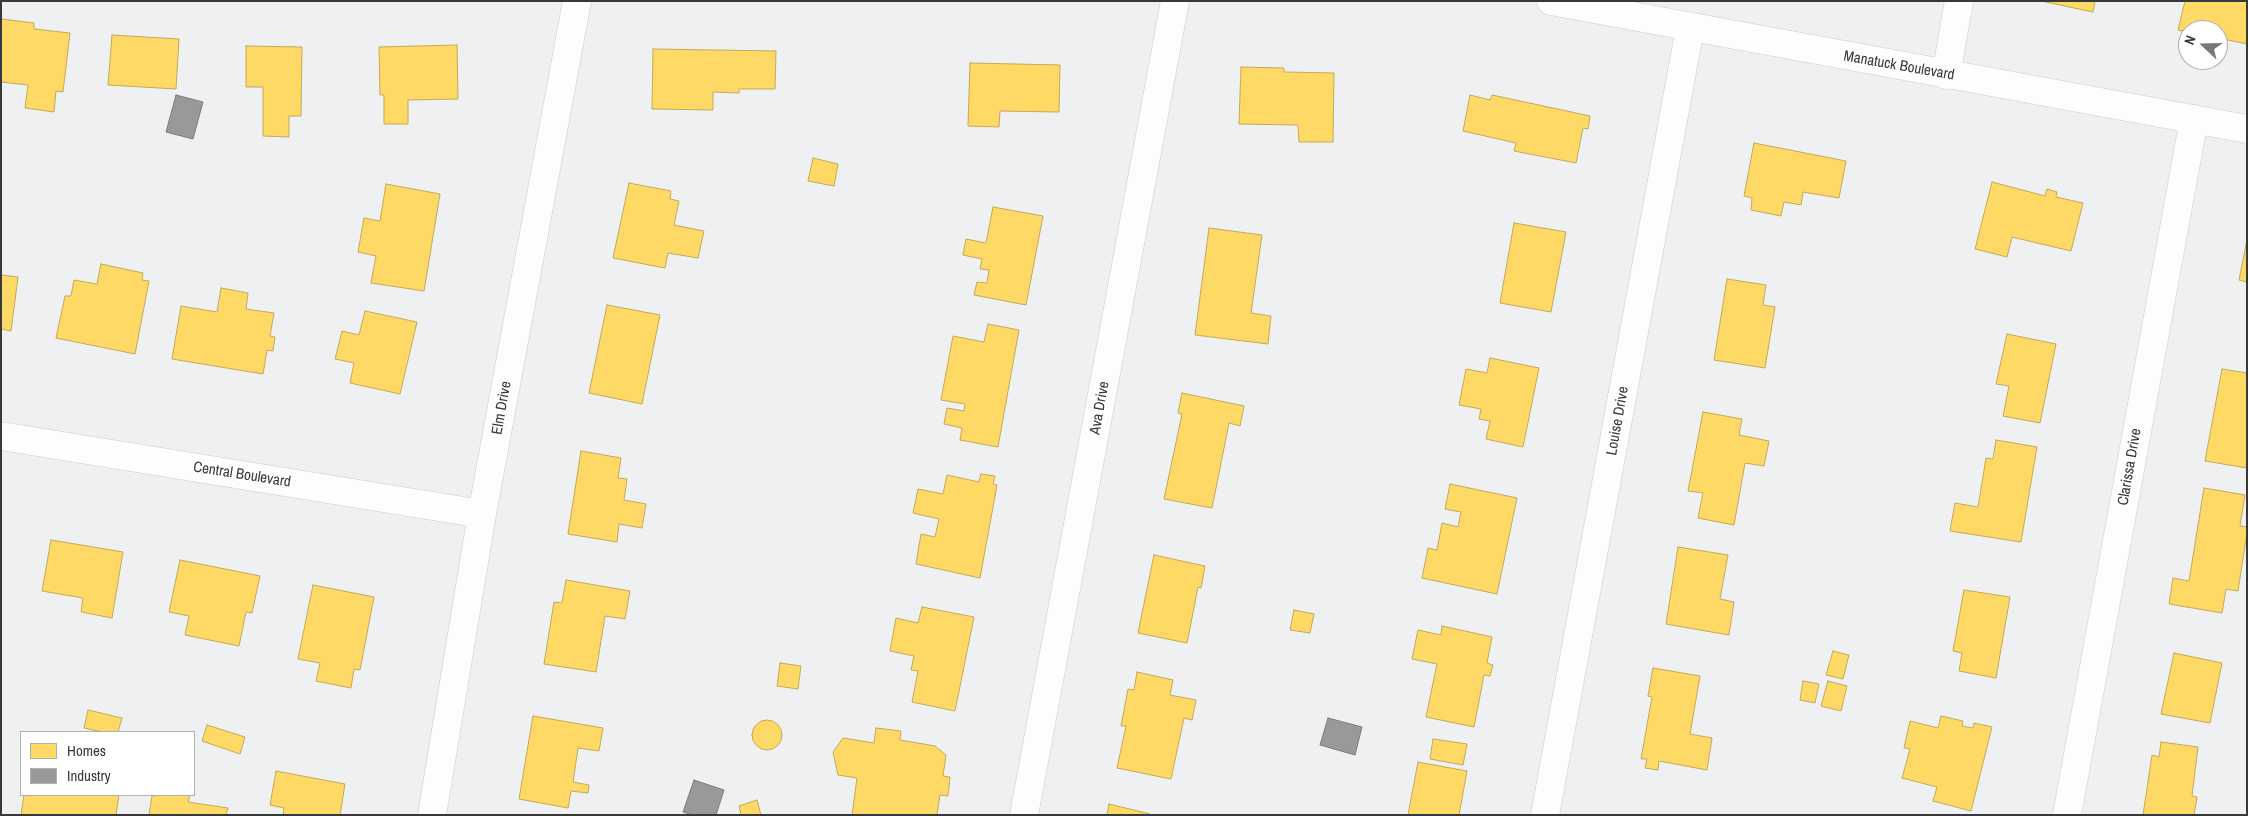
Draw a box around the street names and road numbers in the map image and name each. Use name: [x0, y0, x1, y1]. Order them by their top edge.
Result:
street label: Manatuck Boulevard: [1842, 47, 1956, 85]
street label: Elm Drive: [488, 380, 516, 436]
street label: Ava Drive: [1086, 380, 1114, 436]
street label: Louise Drive: [1603, 385, 1633, 457]
street label: Clarissa Drive: [2114, 427, 2146, 507]
street label: Central Boulevard: [192, 458, 292, 492]

